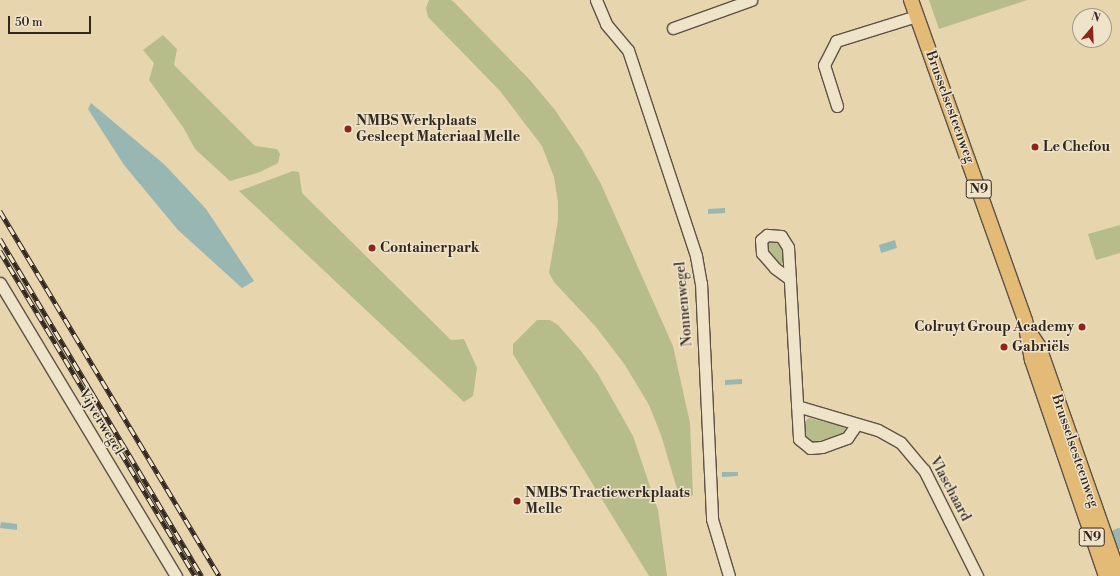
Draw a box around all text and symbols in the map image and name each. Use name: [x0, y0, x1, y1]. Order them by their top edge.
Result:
scale bar: [10, 8, 93, 34]
north arrow: [1072, 8, 1112, 48]
text: N: [1089, 10, 1102, 26]
text: 50 m: [15, 15, 43, 30]
street label: Brusselsesteenweg: [922, 49, 978, 165]
place label: NMBS Werkplaats Gesleept Materiaal Melle: [356, 113, 520, 146]
marker: NMBS Werkplaats Gesleept Materiaal Melle: [343, 124, 353, 134]
place label: Le Chefou: [1043, 139, 1110, 155]
marker: Le Chefou: [1030, 142, 1040, 152]
road number: N9: [965, 178, 993, 200]
place label: Containerpark: [380, 240, 480, 256]
marker: Containerpark: [367, 243, 377, 253]
street label: Nonnenwegel: [672, 261, 696, 347]
place label: Colruyt Group Academy: [914, 319, 1074, 335]
marker: Colruyt Group Academy: [1077, 322, 1087, 332]
place label: Gabriëls: [1012, 339, 1069, 355]
marker: Gabriëls: [999, 342, 1009, 352]
street label: Vijverwegel: [75, 386, 127, 458]
street label: Brusselsesteenweg: [1048, 392, 1102, 510]
street label: Vlaschaard: [926, 454, 974, 524]
place label: NMBS Tractiewerkplaats Melle: [525, 485, 690, 518]
marker: NMBS Tractiewerkplaats Melle: [512, 496, 522, 506]
road number: N9: [1078, 526, 1106, 548]

